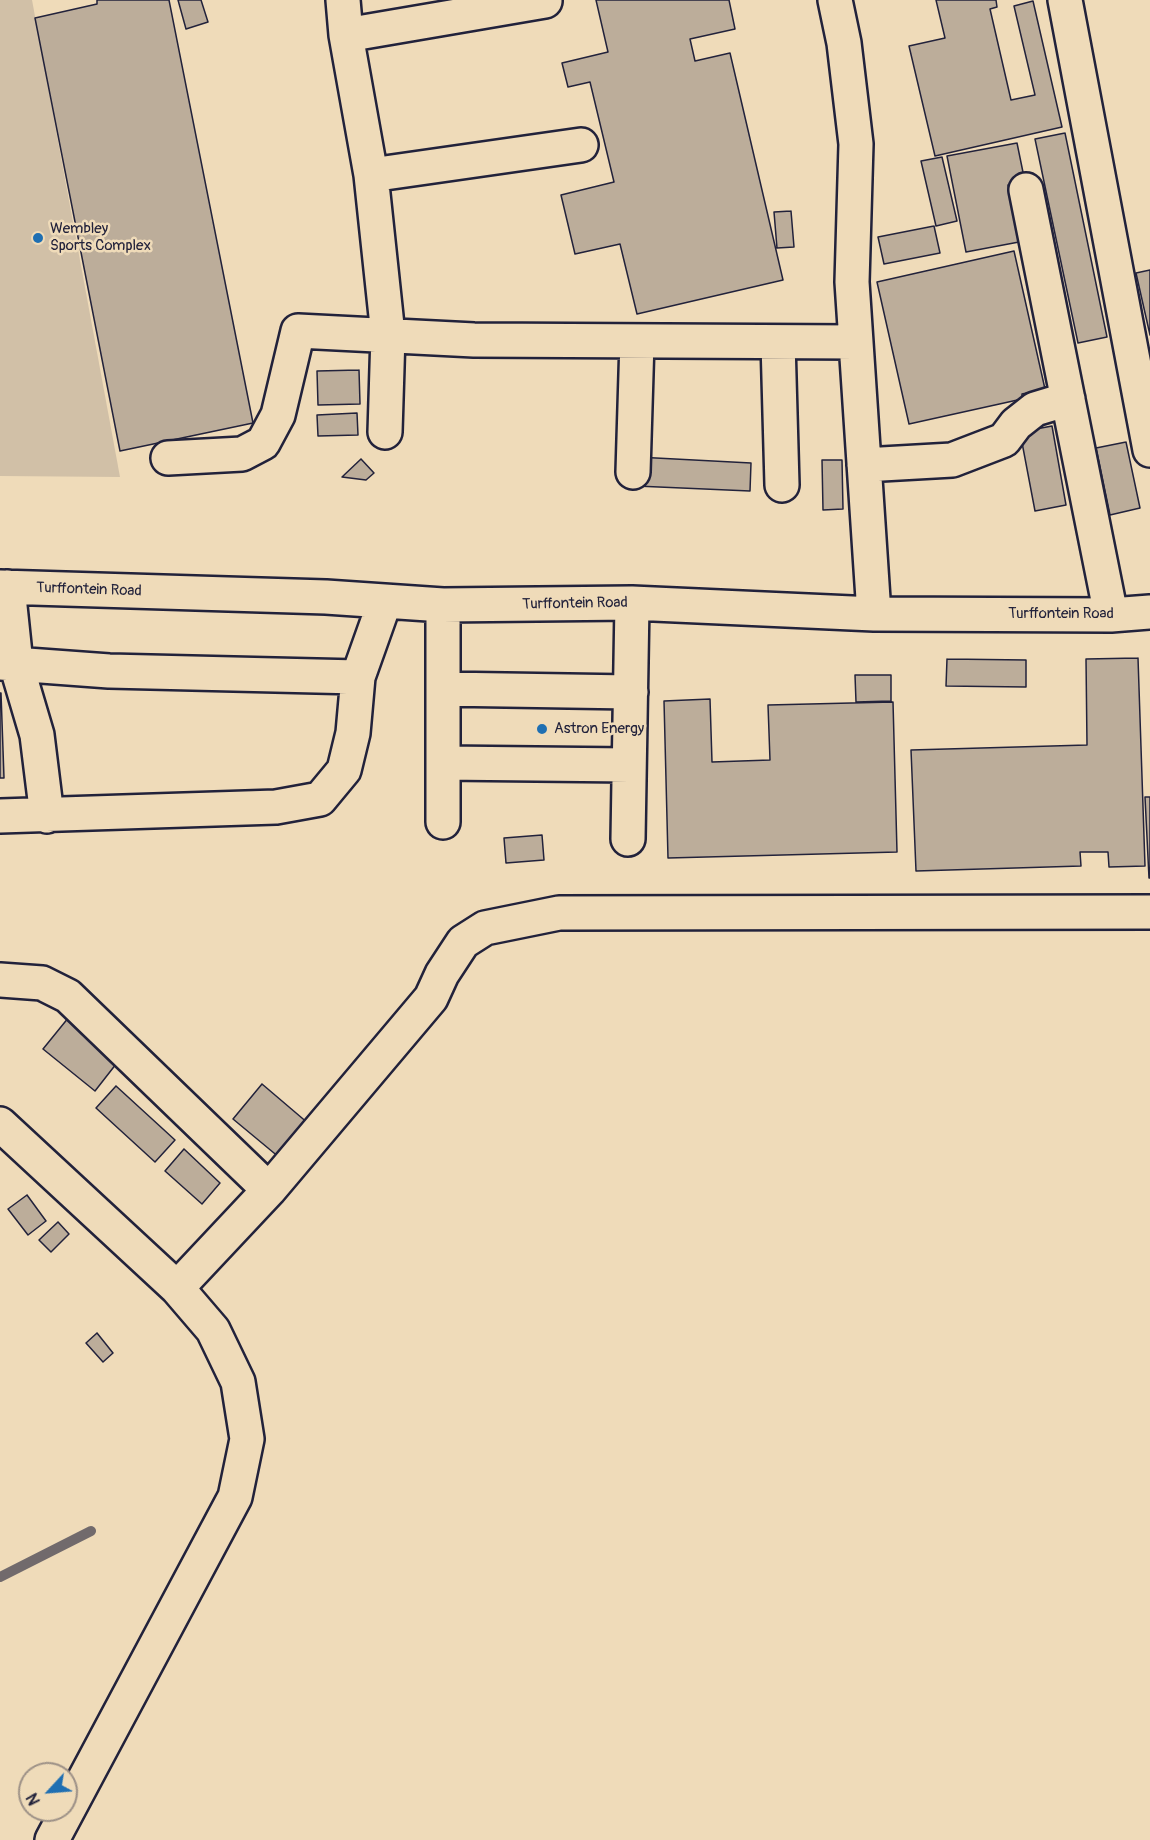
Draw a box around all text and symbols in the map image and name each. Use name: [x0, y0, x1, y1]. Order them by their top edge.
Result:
place label: Wembley Sports Complex: [50, 220, 151, 255]
marker: Wembley Sports Complex: [31, 231, 45, 245]
street label: Turffontein Road: [36, 579, 142, 601]
street label: Turffontein Road: [522, 594, 628, 614]
street label: Turffontein Road: [1008, 605, 1114, 623]
place label: Astron Energy: [554, 720, 644, 738]
marker: Astron Energy: [535, 722, 549, 736]
north arrow: [18, 1762, 78, 1822]
text: N: [22, 1790, 45, 1808]

